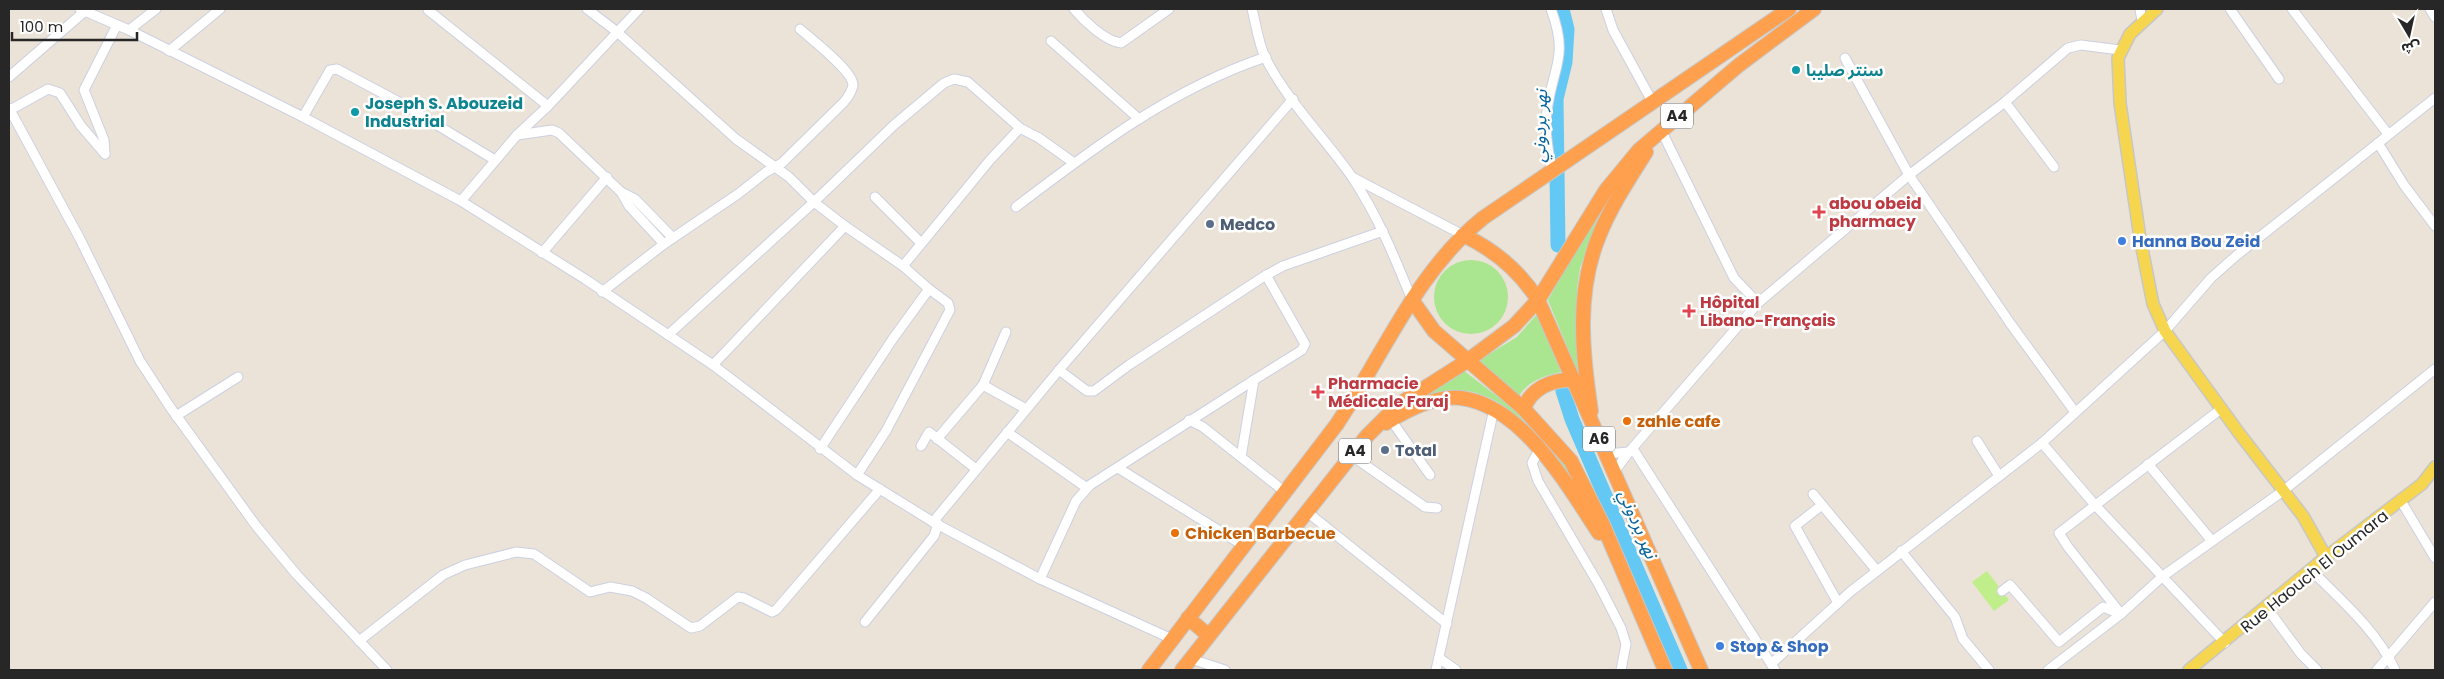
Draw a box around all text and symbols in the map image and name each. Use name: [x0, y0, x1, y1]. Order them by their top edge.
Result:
scale bar: [12, 10, 138, 42]
north arrow: [2384, 10, 2434, 60]
text: 100 m: [20, 16, 63, 37]
text: ش: [2400, 36, 2422, 59]
place label: سنتر صليبا: [1806, 59, 1883, 82]
marker: سنتر صليبا: [1790, 64, 1802, 76]
water label: نهر بردوني: [1526, 87, 1556, 163]
place label: Joseph S. Abouzeid Industrial: [365, 92, 523, 133]
road number: A4: [1661, 104, 1693, 128]
marker: Joseph S. Abouzeid Industrial: [349, 106, 361, 118]
place label: abou obeid pharmacy: [1829, 192, 1922, 233]
marker: abou obeid pharmacy: [1813, 206, 1825, 218]
place label: Medco: [1220, 213, 1275, 236]
marker: Medco: [1204, 218, 1216, 230]
place label: Hanna Bou Zeid: [2132, 230, 2260, 253]
marker: Hanna Bou Zeid: [2116, 235, 2128, 247]
place label: Hôpital Libano-Français: [1700, 291, 1836, 332]
marker: Hôpital Libano-Français: [1682, 304, 1696, 318]
place label: Pharmacie Médicale Faraj: [1328, 372, 1449, 413]
marker: Pharmacie Médicale Faraj: [1312, 386, 1324, 398]
place label: zahle cafe: [1637, 410, 1721, 433]
marker: zahle cafe: [1621, 415, 1633, 427]
road number: A6: [1583, 426, 1615, 452]
road number: A4: [1339, 438, 1371, 464]
place label: Total: [1395, 439, 1437, 462]
marker: Total: [1379, 444, 1391, 456]
water label: نهر بردوني: [1611, 485, 1665, 565]
street label: Rue Haouch El Oumara: [2236, 505, 2393, 638]
place label: Chicken Barbecue: [1185, 522, 1336, 545]
marker: Chicken Barbecue: [1169, 527, 1181, 539]
place label: Stop & Shop: [1730, 635, 1829, 658]
marker: Stop & Shop: [1714, 640, 1726, 652]

